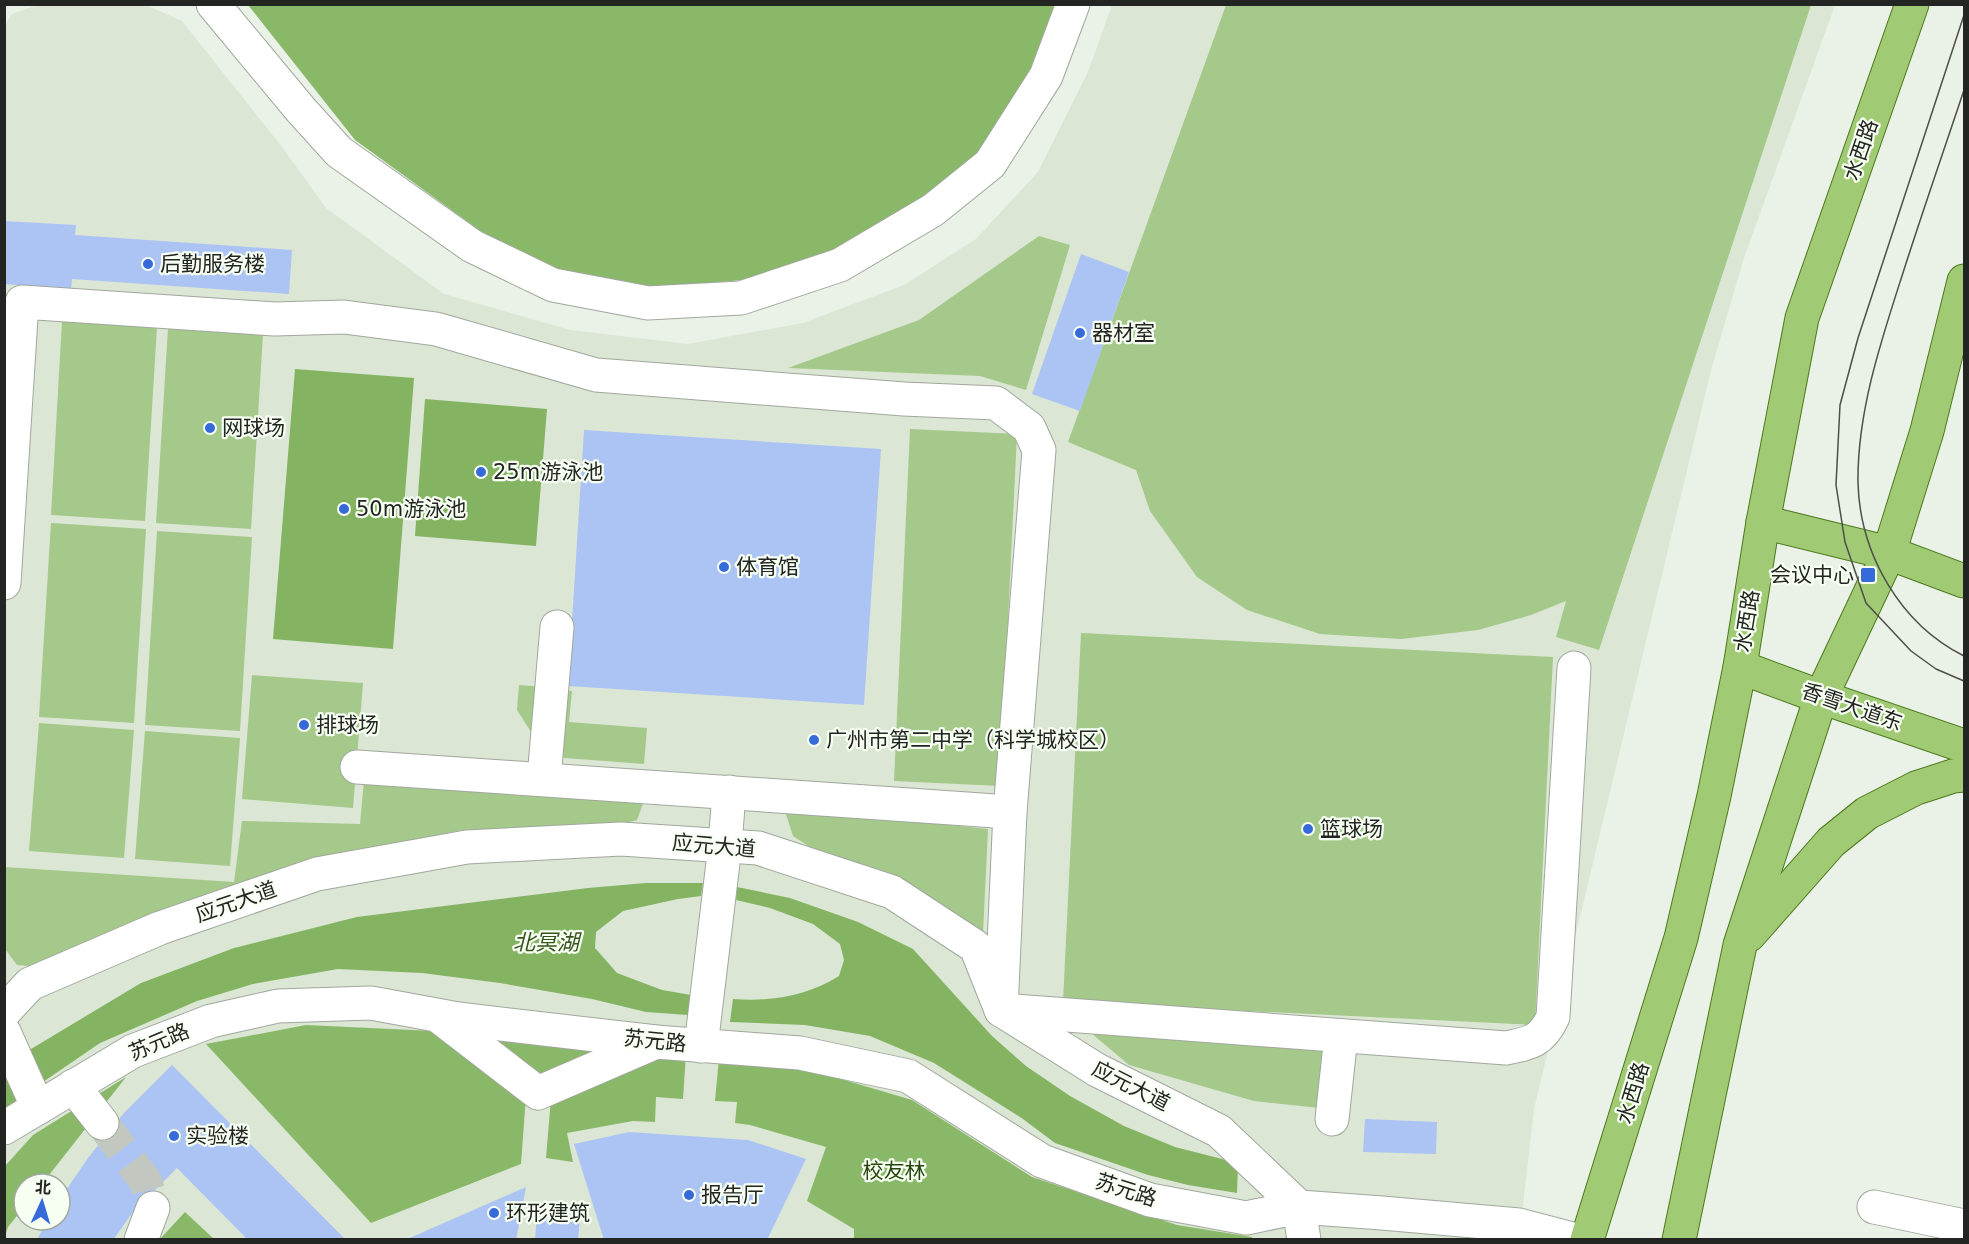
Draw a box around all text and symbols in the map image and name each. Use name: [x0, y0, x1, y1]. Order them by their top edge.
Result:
street label: 水西路: [1839, 116, 1883, 184]
place label: 后勤服务楼: [160, 252, 265, 276]
marker: 后勤服务楼: [141, 257, 155, 271]
place label: 器材室: [1092, 321, 1155, 345]
marker: 器材室: [1073, 326, 1087, 340]
place label: 网球场: [222, 416, 285, 440]
marker: 网球场: [203, 421, 217, 435]
place label: 25m游泳池: [493, 460, 603, 484]
marker: 25m游泳池: [474, 465, 488, 479]
place label: 50m游泳池: [356, 497, 466, 521]
marker: 50m游泳池: [337, 502, 351, 516]
place label: 体育馆: [736, 555, 799, 579]
marker: 体育馆: [717, 560, 731, 574]
place label: 会议中心: [1770, 563, 1854, 587]
marker: 会议中心: [1859, 566, 1877, 584]
street label: 水西路: [1730, 588, 1764, 654]
street label: 香雪大道东: [1798, 679, 1906, 735]
place label: 排球场: [316, 713, 379, 737]
marker: 排球场: [297, 718, 311, 732]
place label: 广州市第二中学（科学城校区）: [826, 728, 1120, 752]
marker: 广州市第二中学（科学城校区）: [807, 733, 821, 747]
place label: 篮球场: [1320, 817, 1383, 841]
marker: 篮球场: [1301, 822, 1315, 836]
street label: 应元大道: [671, 830, 757, 862]
street label: 应元大道: [192, 877, 280, 927]
water label: 北冥湖: [513, 930, 582, 955]
street label: 苏元路: [125, 1019, 193, 1065]
street label: 苏元路: [622, 1026, 688, 1056]
street label: 应元大道: [1088, 1056, 1174, 1116]
street label: 水西路: [1612, 1059, 1654, 1127]
place label: 实验楼: [186, 1124, 249, 1148]
marker: 实验楼: [167, 1129, 181, 1143]
park label: 校友林: [863, 1159, 926, 1183]
street label: 苏元路: [1092, 1169, 1160, 1211]
north arrow: [12, 1172, 72, 1232]
text: 北: [34, 1177, 52, 1198]
place label: 报告厅: [701, 1183, 764, 1207]
marker: 报告厅: [682, 1188, 696, 1202]
place label: 环形建筑: [506, 1201, 590, 1225]
marker: 环形建筑: [487, 1206, 501, 1220]

